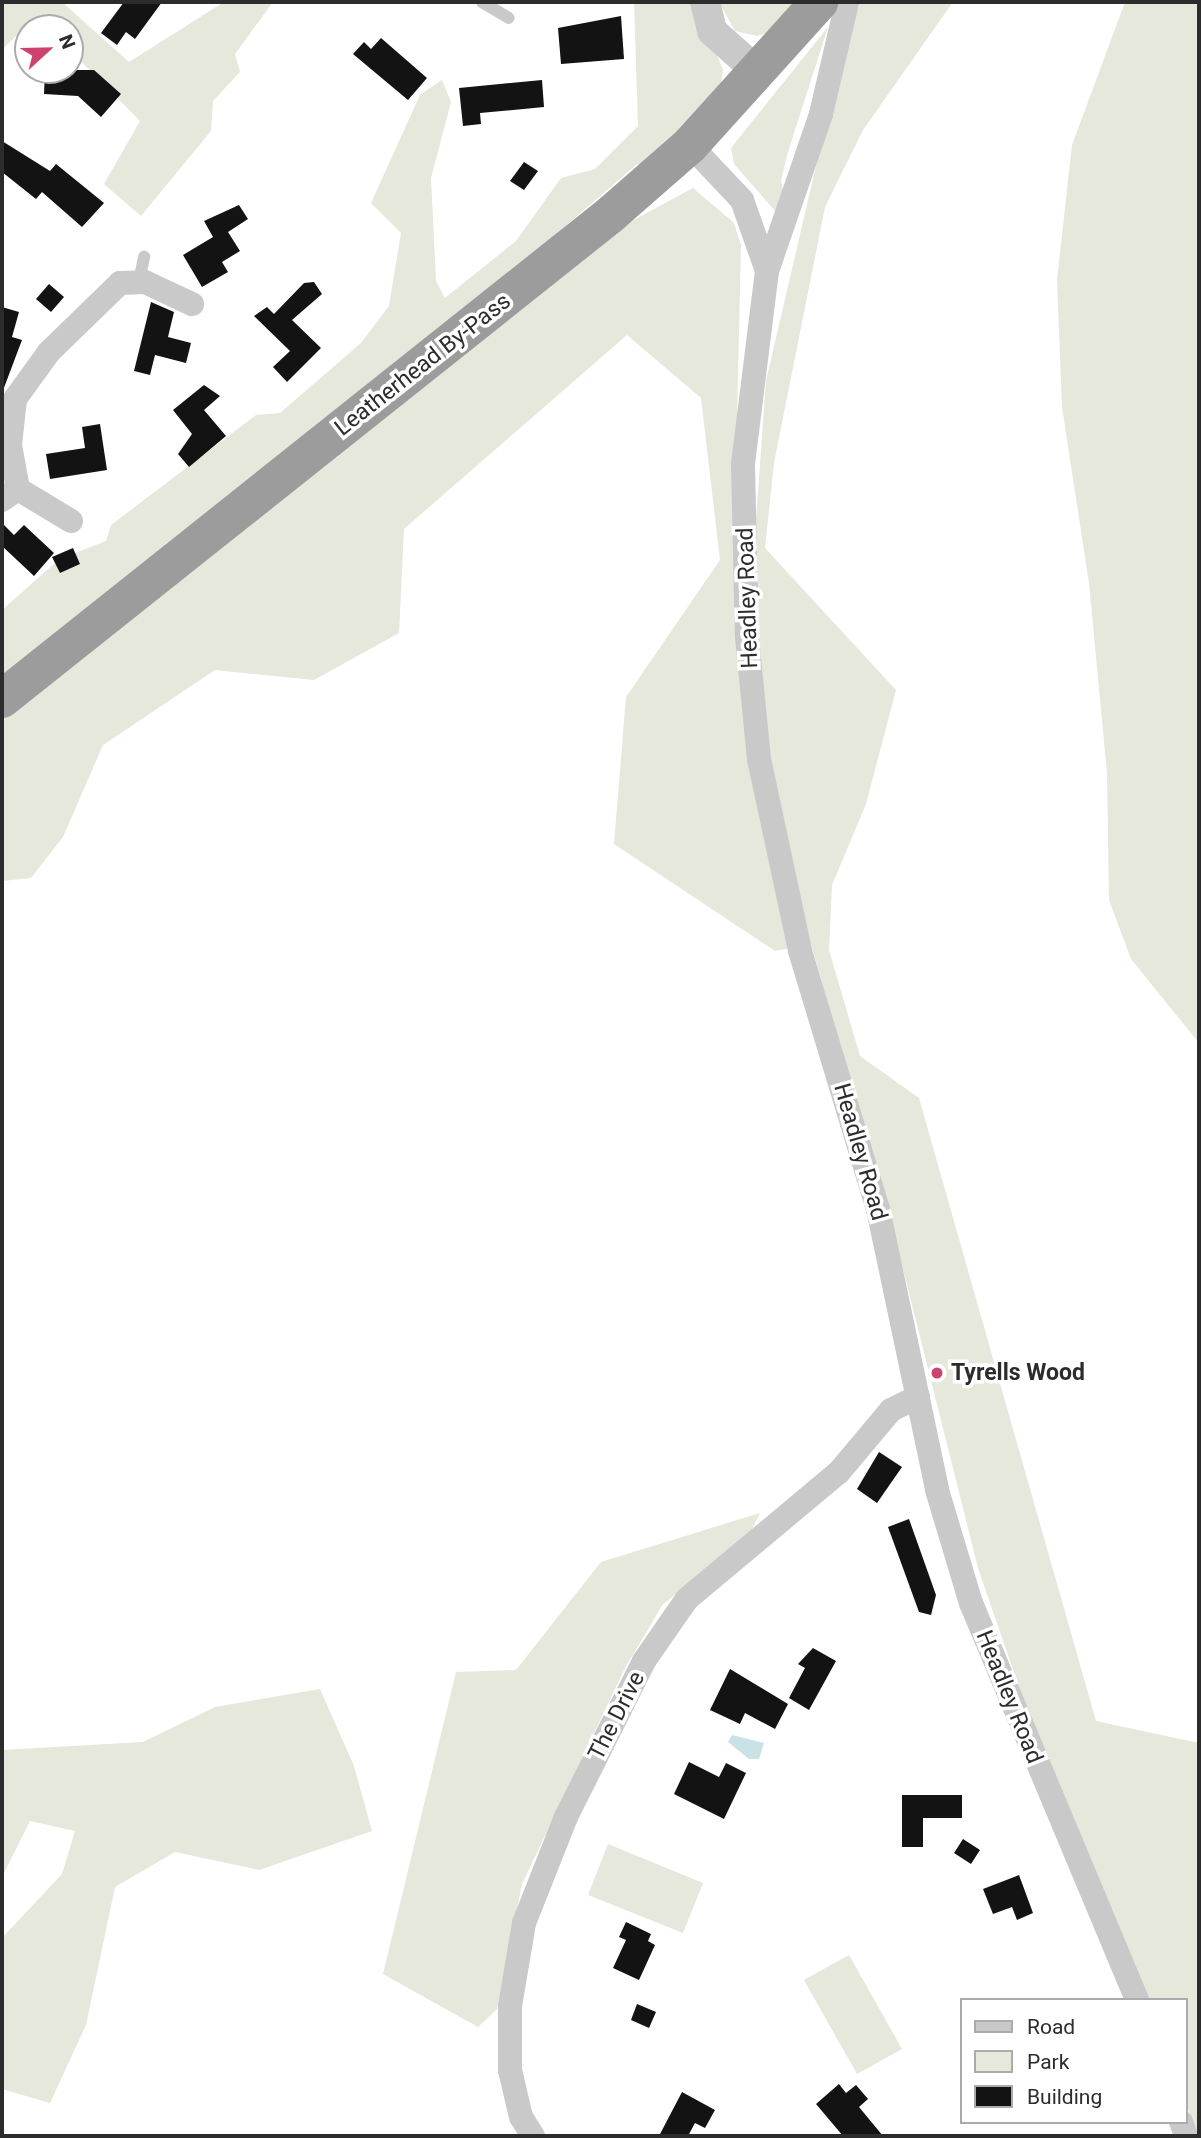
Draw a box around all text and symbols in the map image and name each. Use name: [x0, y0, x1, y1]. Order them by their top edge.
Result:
north arrow: [14, 14, 84, 84]
text: N: [54, 31, 80, 52]
street label: Leatherhead By-Pass: [330, 288, 516, 442]
street label: Headley Road: [732, 527, 764, 669]
street label: Headley Road: [827, 1080, 893, 1224]
place label: Tyrells Wood: [951, 1359, 1085, 1387]
marker: Tyrells Wood: [929, 1365, 945, 1381]
street label: Headley Road: [970, 1626, 1048, 1768]
street label: The Drive: [583, 1667, 651, 1765]
legend: [960, 1998, 1187, 2124]
text: Road: [1027, 2015, 1075, 2039]
text: Park: [1027, 2050, 1069, 2074]
text: Building: [1027, 2085, 1102, 2109]

